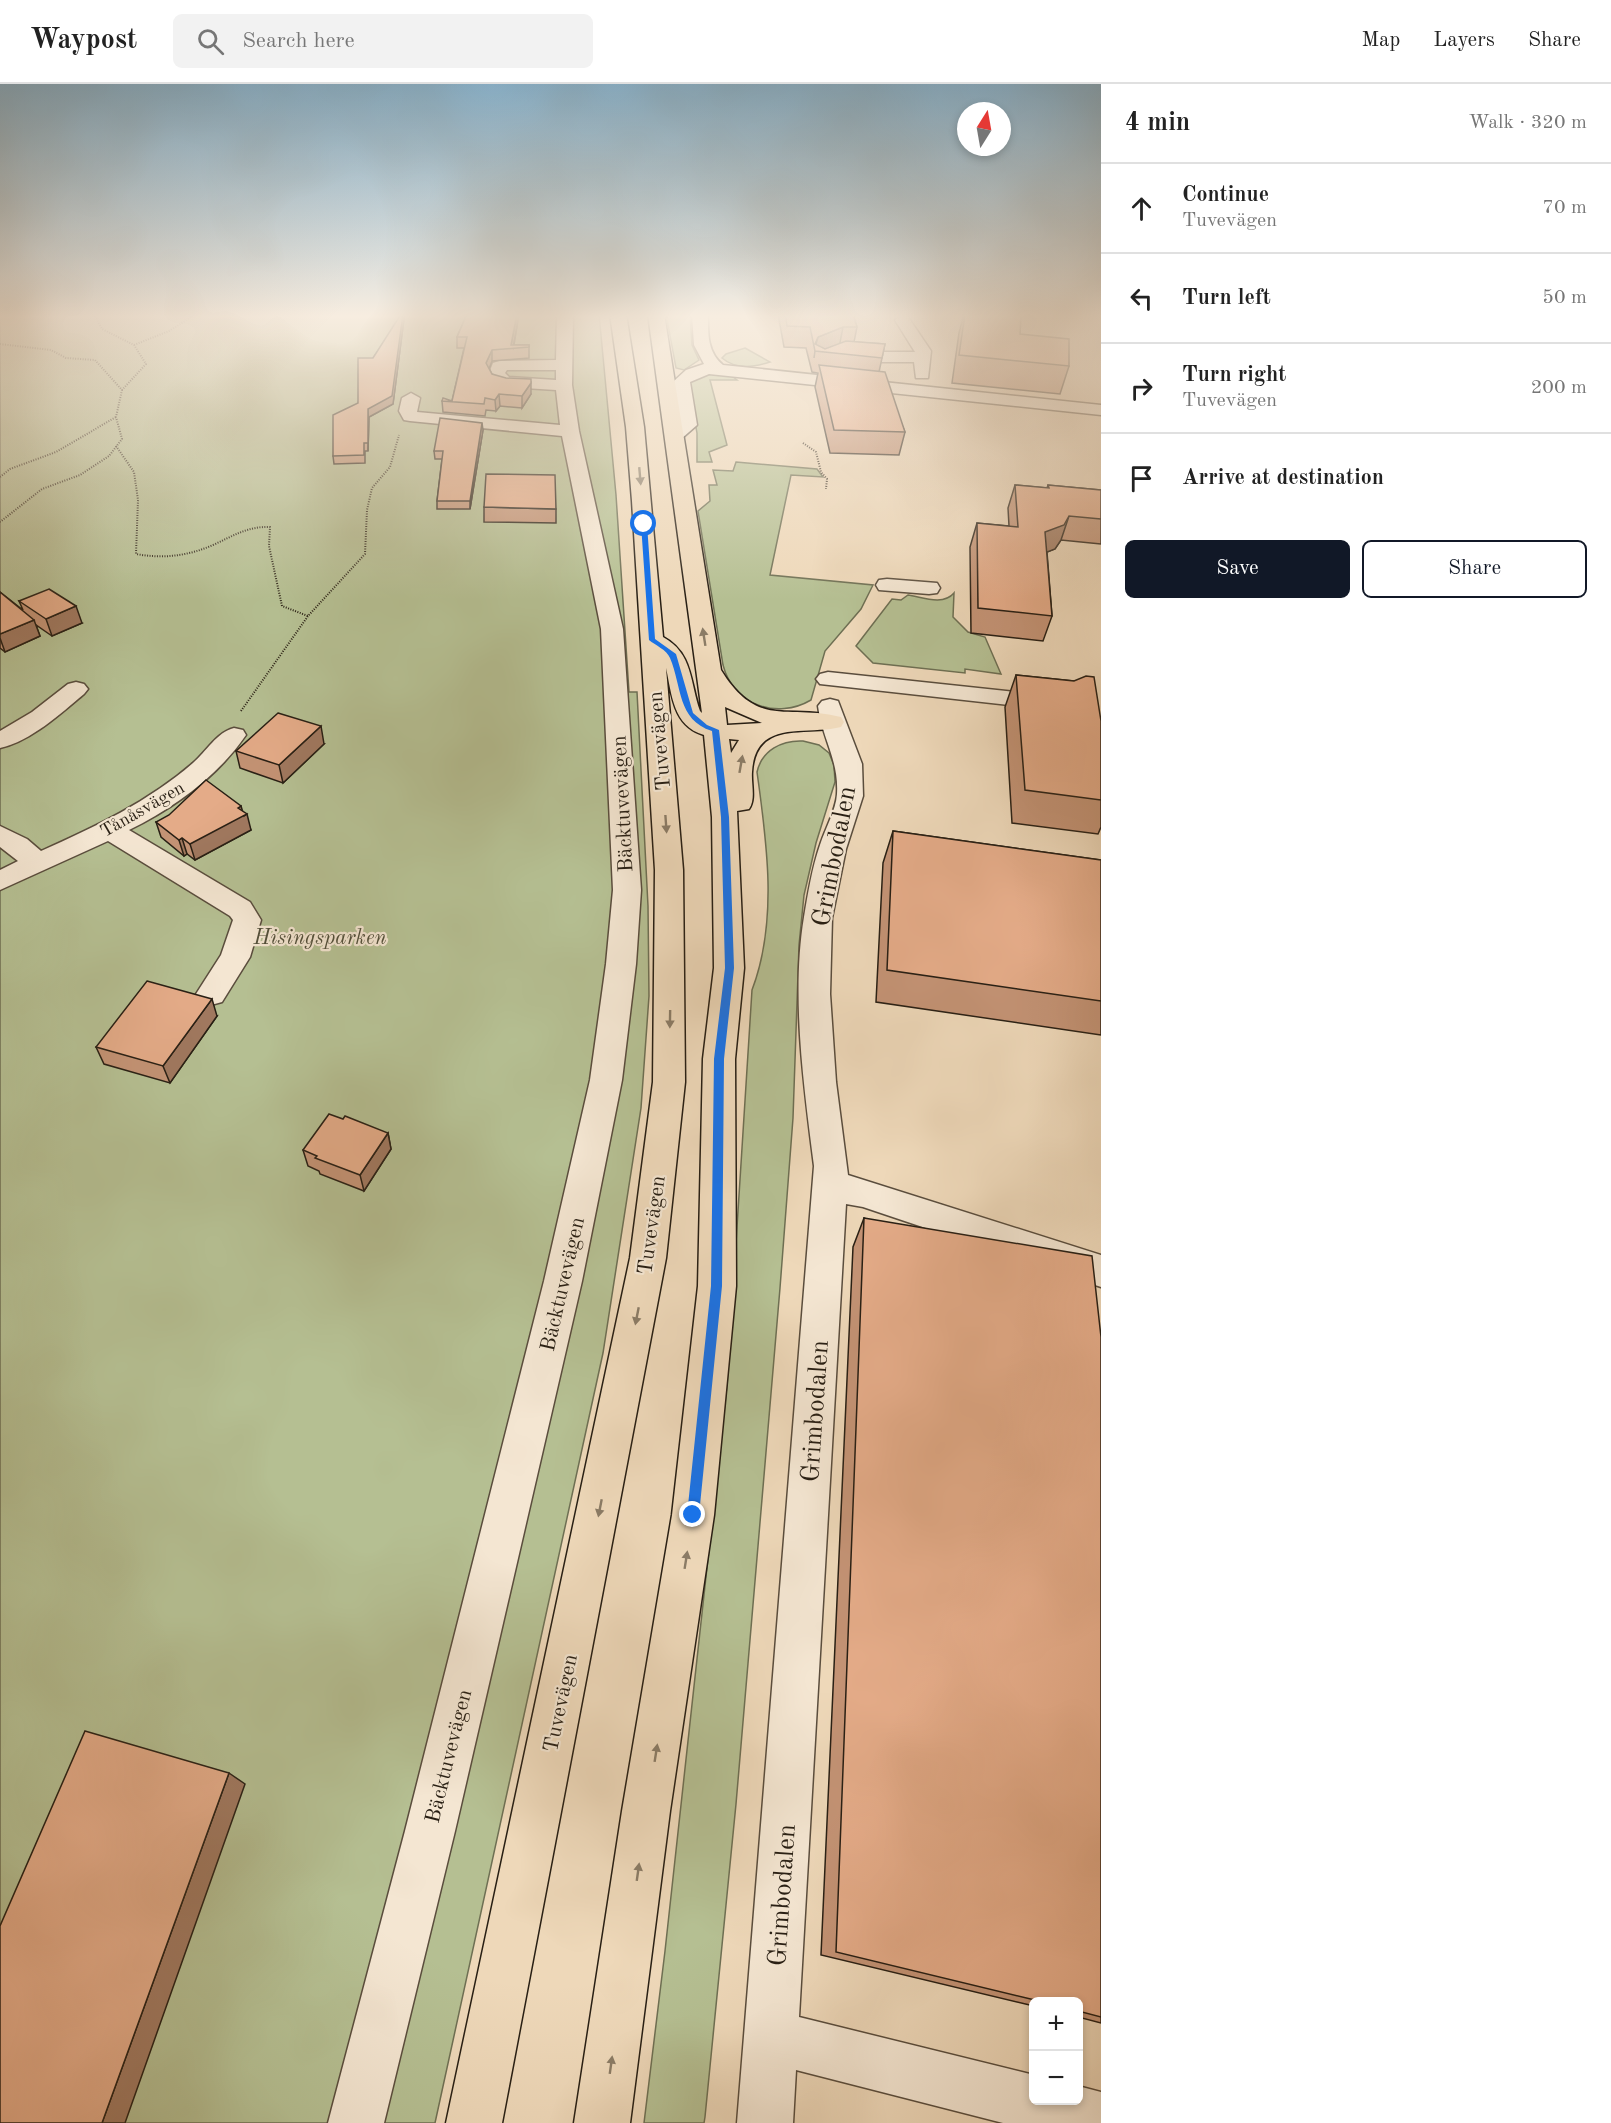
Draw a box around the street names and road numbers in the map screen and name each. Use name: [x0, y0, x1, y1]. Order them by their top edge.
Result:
street label: Tuvevägen: [646, 690, 675, 792]
street label: Bäcktuvevägen: [609, 735, 638, 873]
street label: Tånåsvägen: [97, 779, 188, 841]
street label: Grimbodalen: [809, 784, 861, 929]
street label: Tuvevägen: [635, 1174, 670, 1276]
street label: Bäcktuvevägen: [538, 1215, 589, 1354]
street label: Grimbodalen: [798, 1339, 834, 1483]
street label: Tuvevägen: [541, 1652, 582, 1754]
street label: Bäcktuvevägen: [423, 1687, 476, 1825]
street label: Grimbodalen: [765, 1823, 801, 1967]

